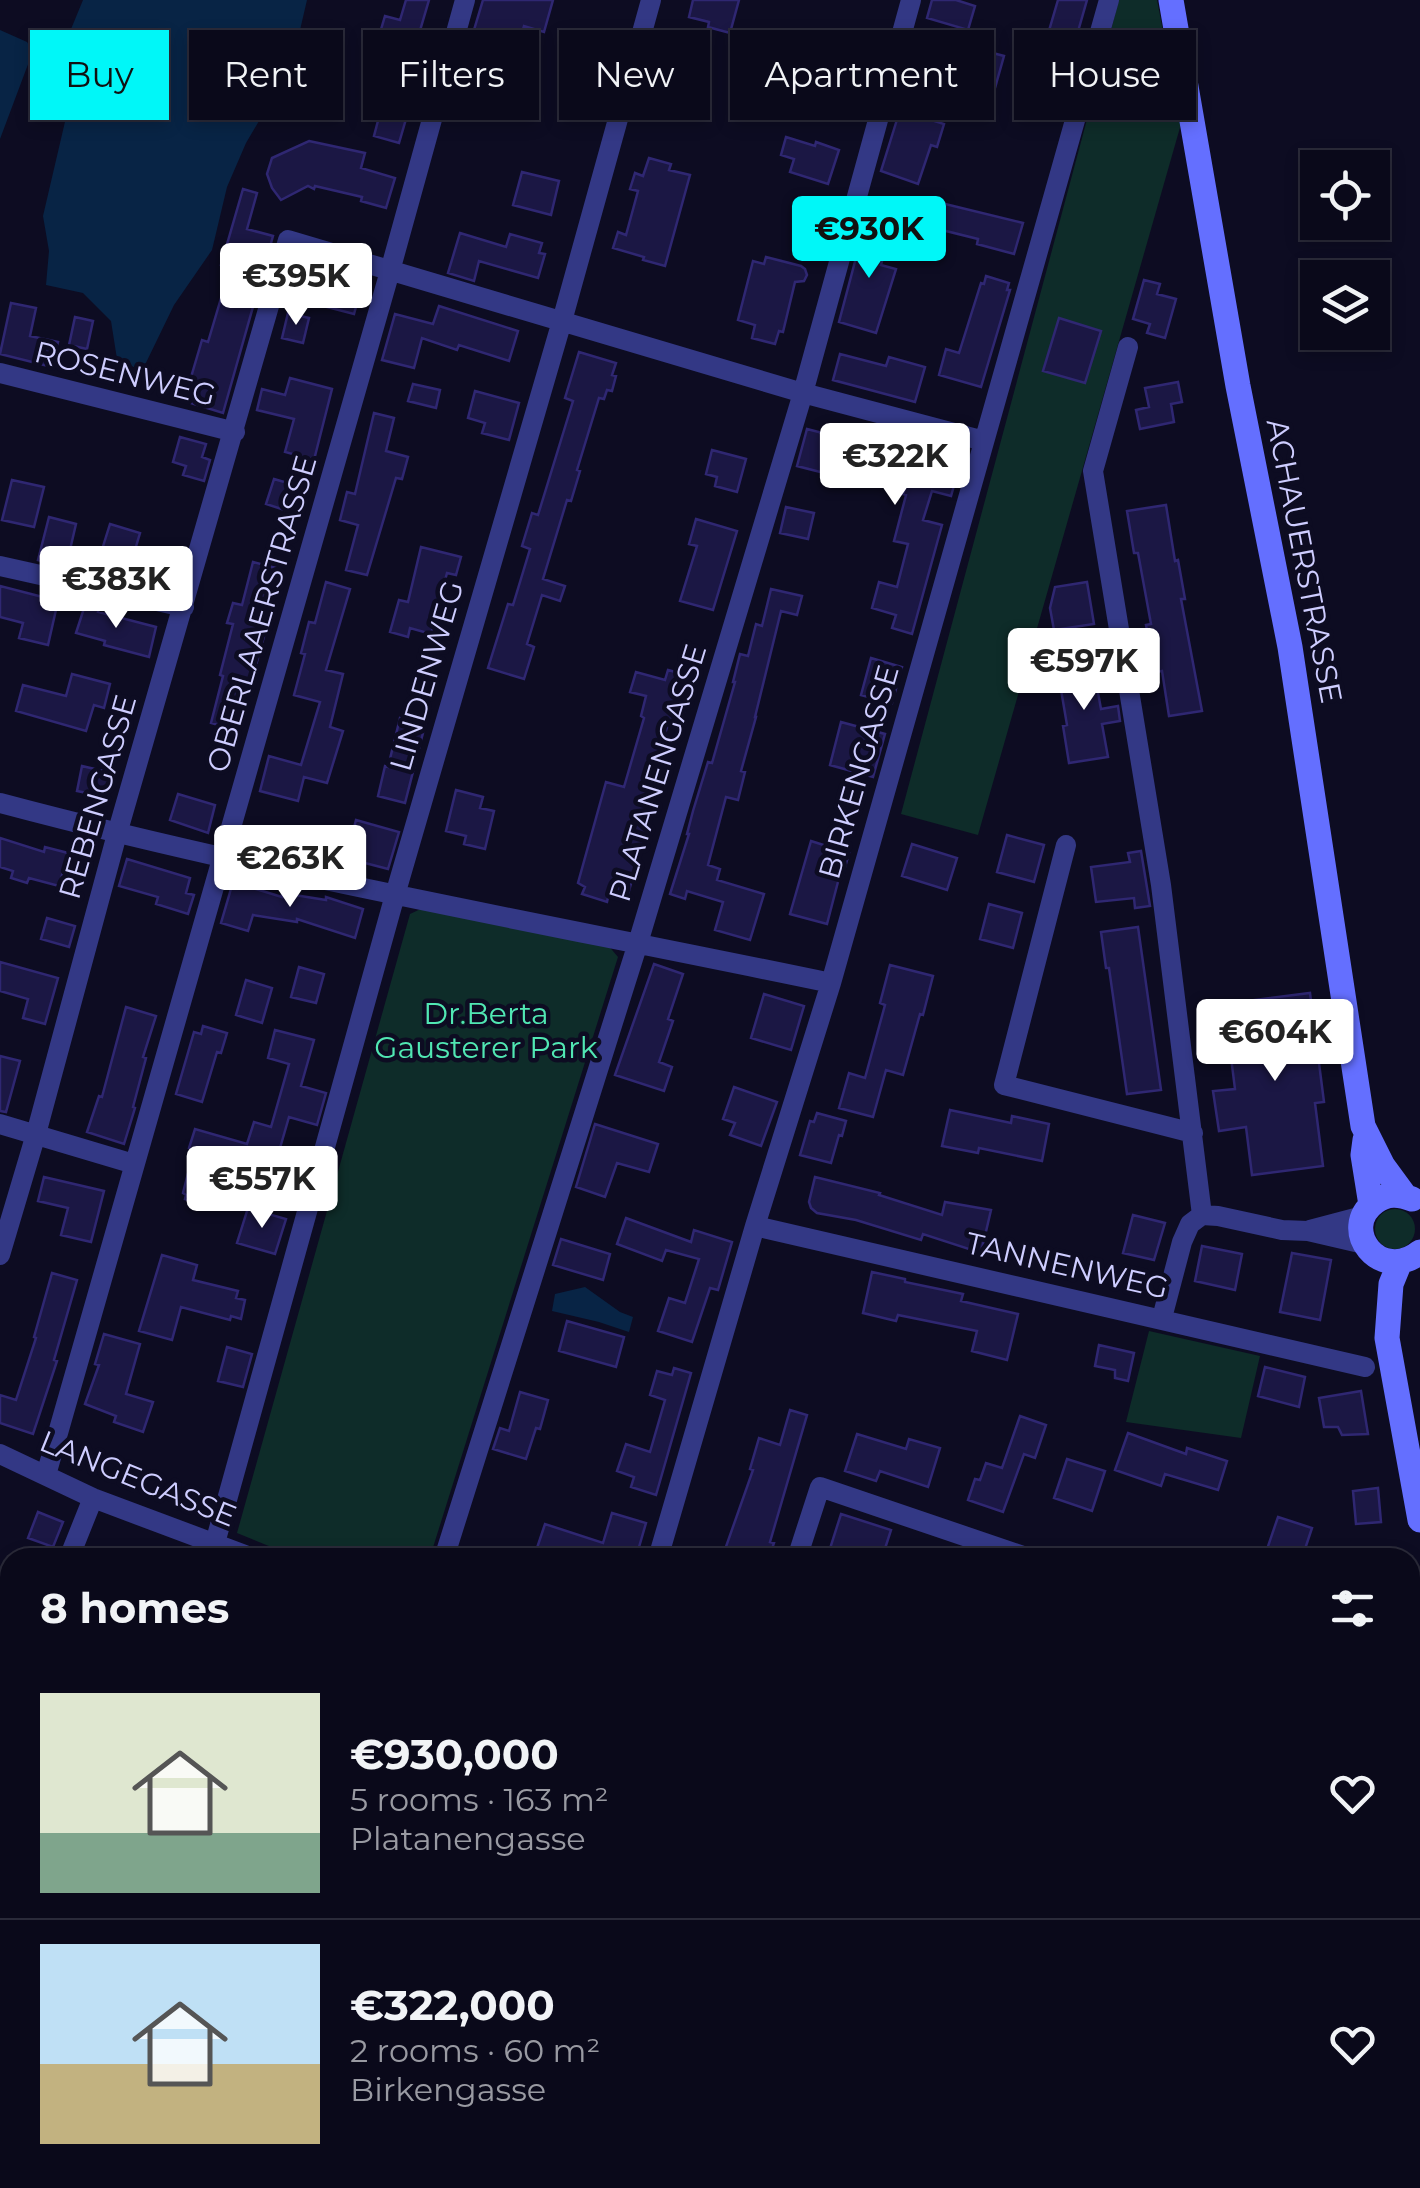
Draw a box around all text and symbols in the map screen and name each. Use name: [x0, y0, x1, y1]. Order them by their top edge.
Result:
chip: Buy: [30, 30, 169, 120]
chip: Rent: [189, 30, 343, 120]
chip: Filters: [363, 30, 539, 120]
chip: New: [559, 30, 710, 120]
chip: Apartment: [730, 30, 994, 120]
chip: House: [1014, 30, 1196, 120]
map controls: [1300, 150, 1390, 350]
button: locate: [1300, 150, 1390, 240]
pin: €930K: [799, 196, 939, 281]
text: €930K: [814, 209, 924, 248]
pin: €395K: [226, 243, 366, 328]
text: €395K: [242, 256, 350, 295]
button: layers: [1300, 260, 1390, 350]
street label: ROSENWEG: [31, 333, 220, 414]
street label: ACHAUERSTRASSE: [1259, 416, 1350, 706]
pin: €322K: [825, 423, 965, 508]
text: €322K: [842, 436, 948, 475]
street label: OBERLAAERSTRASSE: [199, 451, 324, 777]
pin: €383K: [46, 546, 186, 631]
text: €383K: [62, 559, 170, 598]
street label: LINDENWEG: [382, 577, 471, 775]
pin: €597K: [1014, 628, 1154, 713]
street label: PLATANENGASSE: [601, 640, 714, 906]
text: €597K: [1030, 641, 1138, 680]
street label: BIRKENGASSE: [810, 661, 907, 883]
street label: REBENGASSE: [51, 691, 144, 903]
pin: €263K: [220, 825, 360, 910]
text: €263K: [236, 838, 344, 877]
park label: Dr.Berta Gausterer Park: [374, 995, 598, 1066]
pin: €604K: [1205, 999, 1345, 1084]
text: €604K: [1218, 1012, 1332, 1051]
pin: €557K: [192, 1146, 332, 1231]
text: €557K: [209, 1159, 315, 1198]
street label: TANNENWEG: [962, 1224, 1172, 1307]
street label: LANGEGASSE: [35, 1422, 242, 1535]
icon: filters: [1325, 1581, 1380, 1636]
text: 8 homes: [40, 1582, 229, 1634]
text: €930,000: [350, 1728, 559, 1780]
icon: home: [120, 1733, 240, 1853]
icon: heart: [1325, 1766, 1380, 1821]
text: 5 rooms · 163 m²: [350, 1780, 609, 1819]
text: Platanengasse: [350, 1819, 586, 1858]
text: €322,000: [350, 1979, 555, 2031]
icon: home: [120, 1984, 240, 2104]
icon: heart: [1325, 2017, 1380, 2072]
text: 2 rooms · 60 m²: [350, 2031, 600, 2070]
text: Birkengasse: [350, 2070, 546, 2109]

